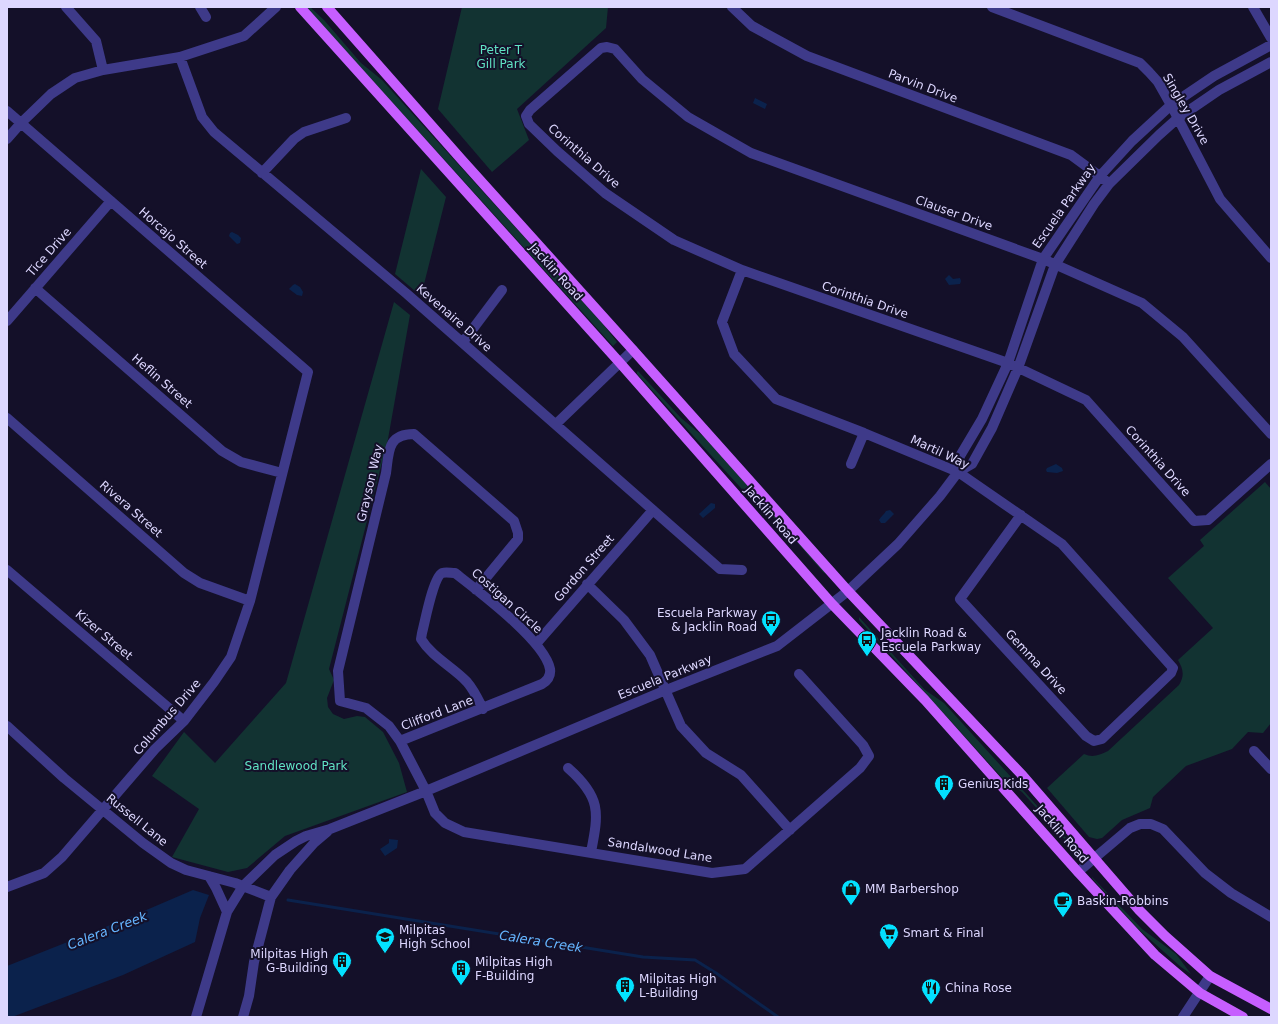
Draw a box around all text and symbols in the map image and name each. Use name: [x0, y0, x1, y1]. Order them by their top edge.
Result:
park label: Peter T Gill Park: [476, 43, 526, 71]
street label: Parvin Drive: [886, 66, 960, 106]
street label: Singley Drive: [1160, 71, 1212, 147]
street label: Corinthia Drive: [545, 121, 623, 191]
street label: Escuela Parkway: [1030, 161, 1098, 251]
street label: Clauser Drive: [914, 193, 994, 233]
street label: Horcajo Street: [136, 205, 210, 272]
street label: Tice Drive: [23, 225, 74, 280]
street label: Jacklin Road: [526, 240, 586, 304]
street label: Corinthia Drive: [820, 279, 910, 321]
street label: Kevenaire Drive: [413, 281, 495, 355]
street label: Heflin Street: [129, 351, 195, 411]
street label: Corinthia Drive: [1123, 423, 1193, 499]
street label: Martil Way: [908, 432, 972, 472]
street label: Grayson Way: [354, 443, 386, 523]
street label: Rivera Street: [97, 478, 166, 540]
street label: Jacklin Road: [741, 482, 800, 547]
street label: Gordon Street: [551, 531, 617, 604]
street label: Costigan Circle: [469, 566, 545, 636]
place label: Escuela Parkway & Jacklin Road: [657, 606, 757, 634]
street label: Kizer Street: [73, 607, 136, 663]
bus stop icon: Escuela Parkway & Jacklin Road: [760, 609, 782, 637]
place label: Jacklin Road & Escuela Parkway: [880, 626, 981, 654]
street label: Gemma Drive: [1002, 627, 1070, 697]
bus stop icon: Jacklin Road & Escuela Parkway: [856, 629, 878, 657]
street label: Escuela Parkway: [616, 652, 714, 702]
street label: Columbus Drive: [130, 676, 204, 758]
street label: Clifford Lane: [399, 693, 475, 733]
park label: Sandlewood Park: [245, 759, 347, 773]
building icon: Genius Kids: [933, 773, 955, 801]
place label: Genius Kids: [958, 777, 1028, 791]
street label: Russell Lane: [104, 791, 170, 849]
street label: Jacklin Road: [1032, 801, 1091, 866]
street label: Sandalwood Lane: [607, 835, 713, 865]
shop icon: MM Barbershop: [840, 878, 862, 906]
place label: MM Barbershop: [865, 882, 959, 896]
cafe icon: Baskin-Robbins: [1052, 890, 1074, 918]
place label: Baskin-Robbins: [1077, 894, 1169, 908]
water label: Calera Creek: [65, 908, 150, 953]
supermarket icon: Smart & Final: [878, 922, 900, 950]
place label: Milpitas High School: [399, 923, 470, 951]
school or university icon: Milpitas High School: [374, 926, 396, 954]
place label: Smart & Final: [903, 926, 984, 940]
water label: Calera Creek: [498, 928, 584, 956]
place label: Milpitas High G-Building: [250, 947, 328, 975]
building icon: Milpitas High G-Building: [331, 950, 353, 978]
place label: Milpitas High F-Building: [475, 955, 553, 983]
building icon: Milpitas High F-Building: [450, 958, 472, 986]
place label: Milpitas High L-Building: [639, 972, 717, 1000]
building icon: Milpitas High L-Building: [614, 975, 636, 1003]
restaurant icon: China Rose: [920, 977, 942, 1005]
place label: China Rose: [945, 981, 1012, 995]

